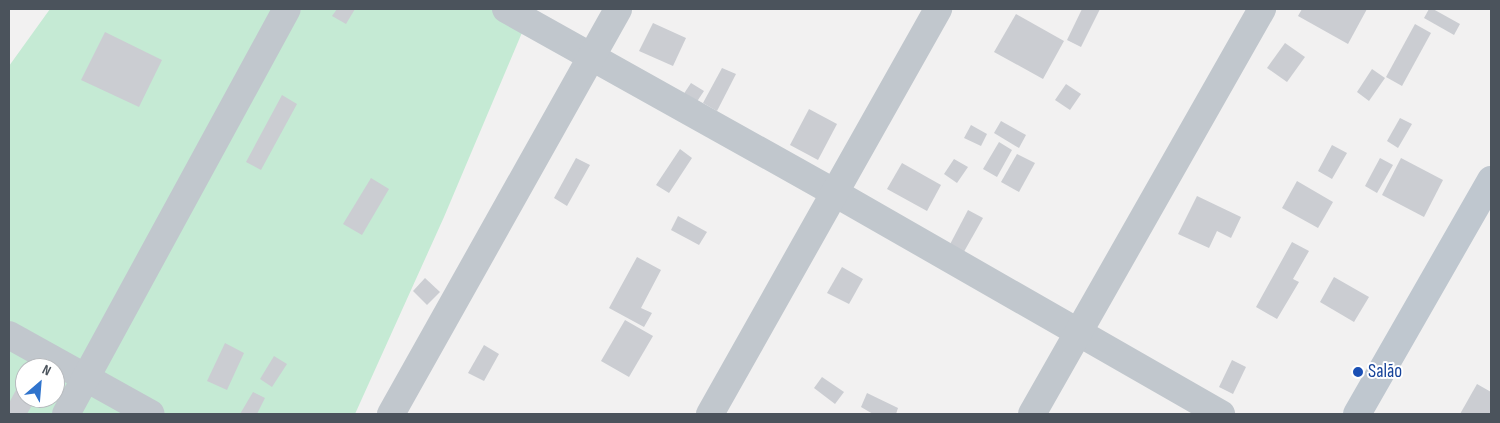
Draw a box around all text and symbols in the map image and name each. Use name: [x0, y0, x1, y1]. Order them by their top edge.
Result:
north arrow: [15, 358, 65, 408]
text: N: [39, 361, 54, 379]
place label: Salão: [1368, 361, 1402, 383]
marker: Salão: [1352, 366, 1364, 378]

